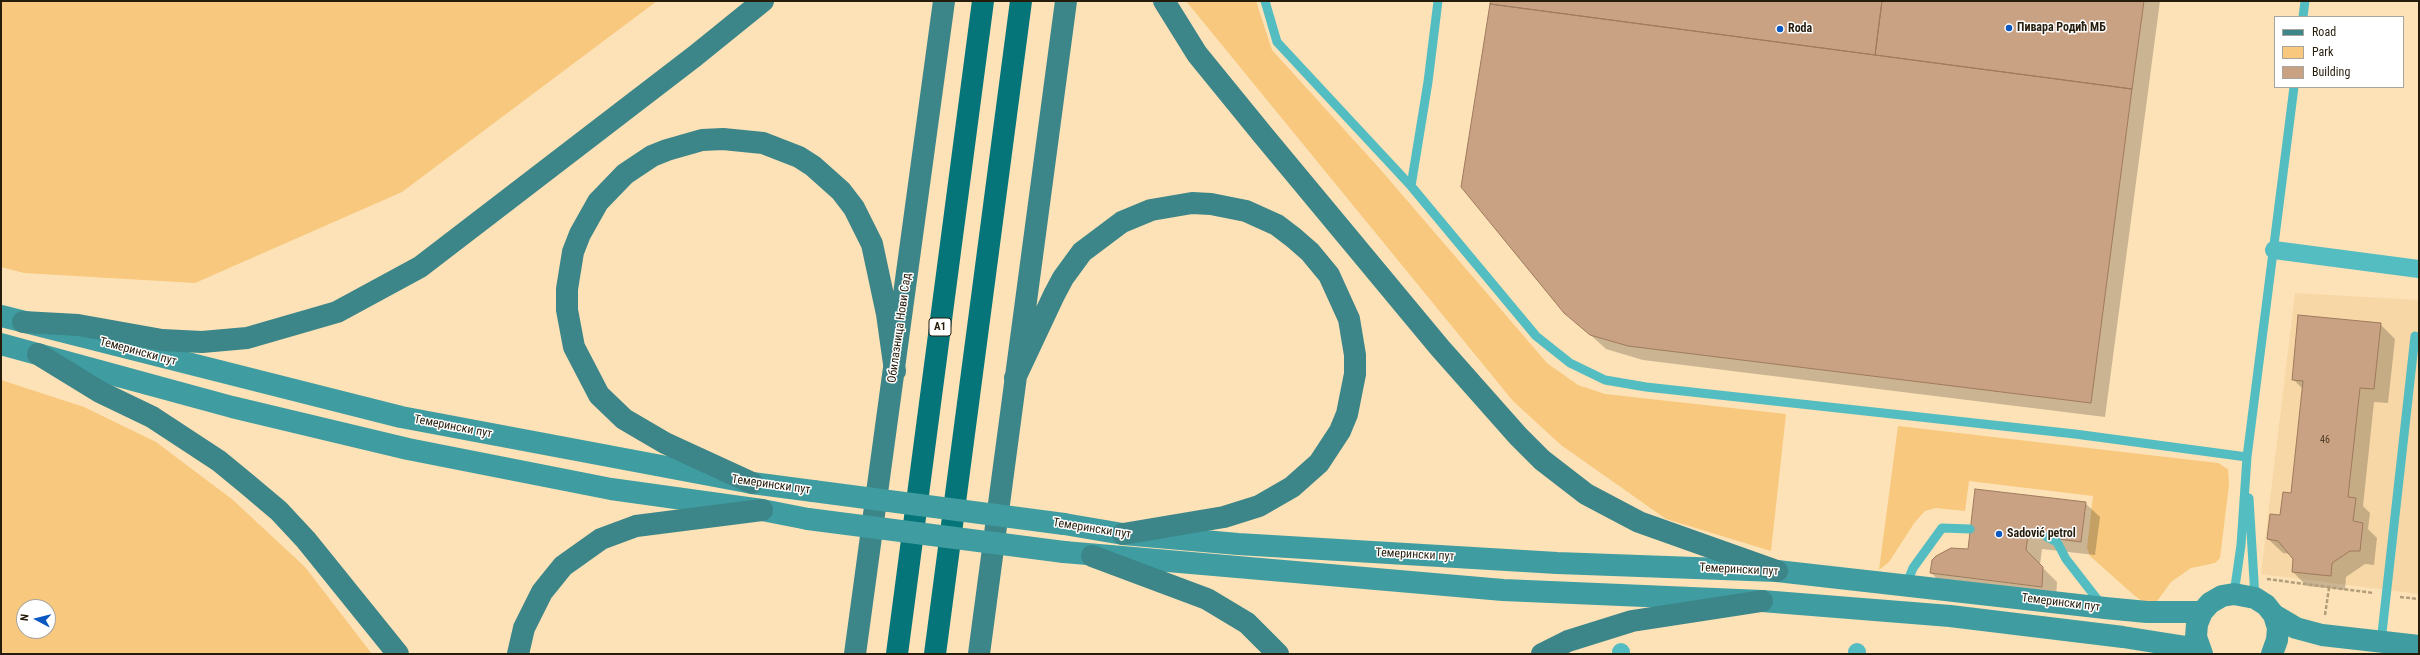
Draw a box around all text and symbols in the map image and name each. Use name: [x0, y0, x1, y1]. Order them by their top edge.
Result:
legend: [2274, 16, 2404, 88]
place label: Пивара Родић МБ: [2017, 21, 2106, 35]
place label: Roda: [1788, 22, 1812, 36]
marker: Пивара Родић МБ: [2004, 23, 2014, 33]
marker: Roda: [1775, 24, 1785, 34]
text: Road: [2312, 25, 2336, 39]
text: Park: [2312, 45, 2333, 59]
text: Building: [2312, 65, 2350, 79]
street label: Обилазница Нови Сад: [885, 272, 915, 384]
road number: A1: [929, 318, 951, 336]
street label: Темерински пут: [98, 335, 178, 369]
street label: Темерински пут: [413, 412, 493, 442]
house number: 46: [2320, 434, 2330, 446]
street label: Темерински пут: [731, 472, 811, 498]
street label: Темерински пут: [1052, 516, 1132, 542]
place label: Sadović petrol: [2007, 527, 2076, 541]
marker: Sadović petrol: [1994, 529, 2004, 539]
street label: Темерински пут: [1375, 546, 1455, 564]
street label: Темерински пут: [1699, 561, 1779, 579]
street label: Темерински пут: [2021, 591, 2101, 615]
north arrow: [16, 599, 56, 639]
text: N: [18, 613, 31, 622]

